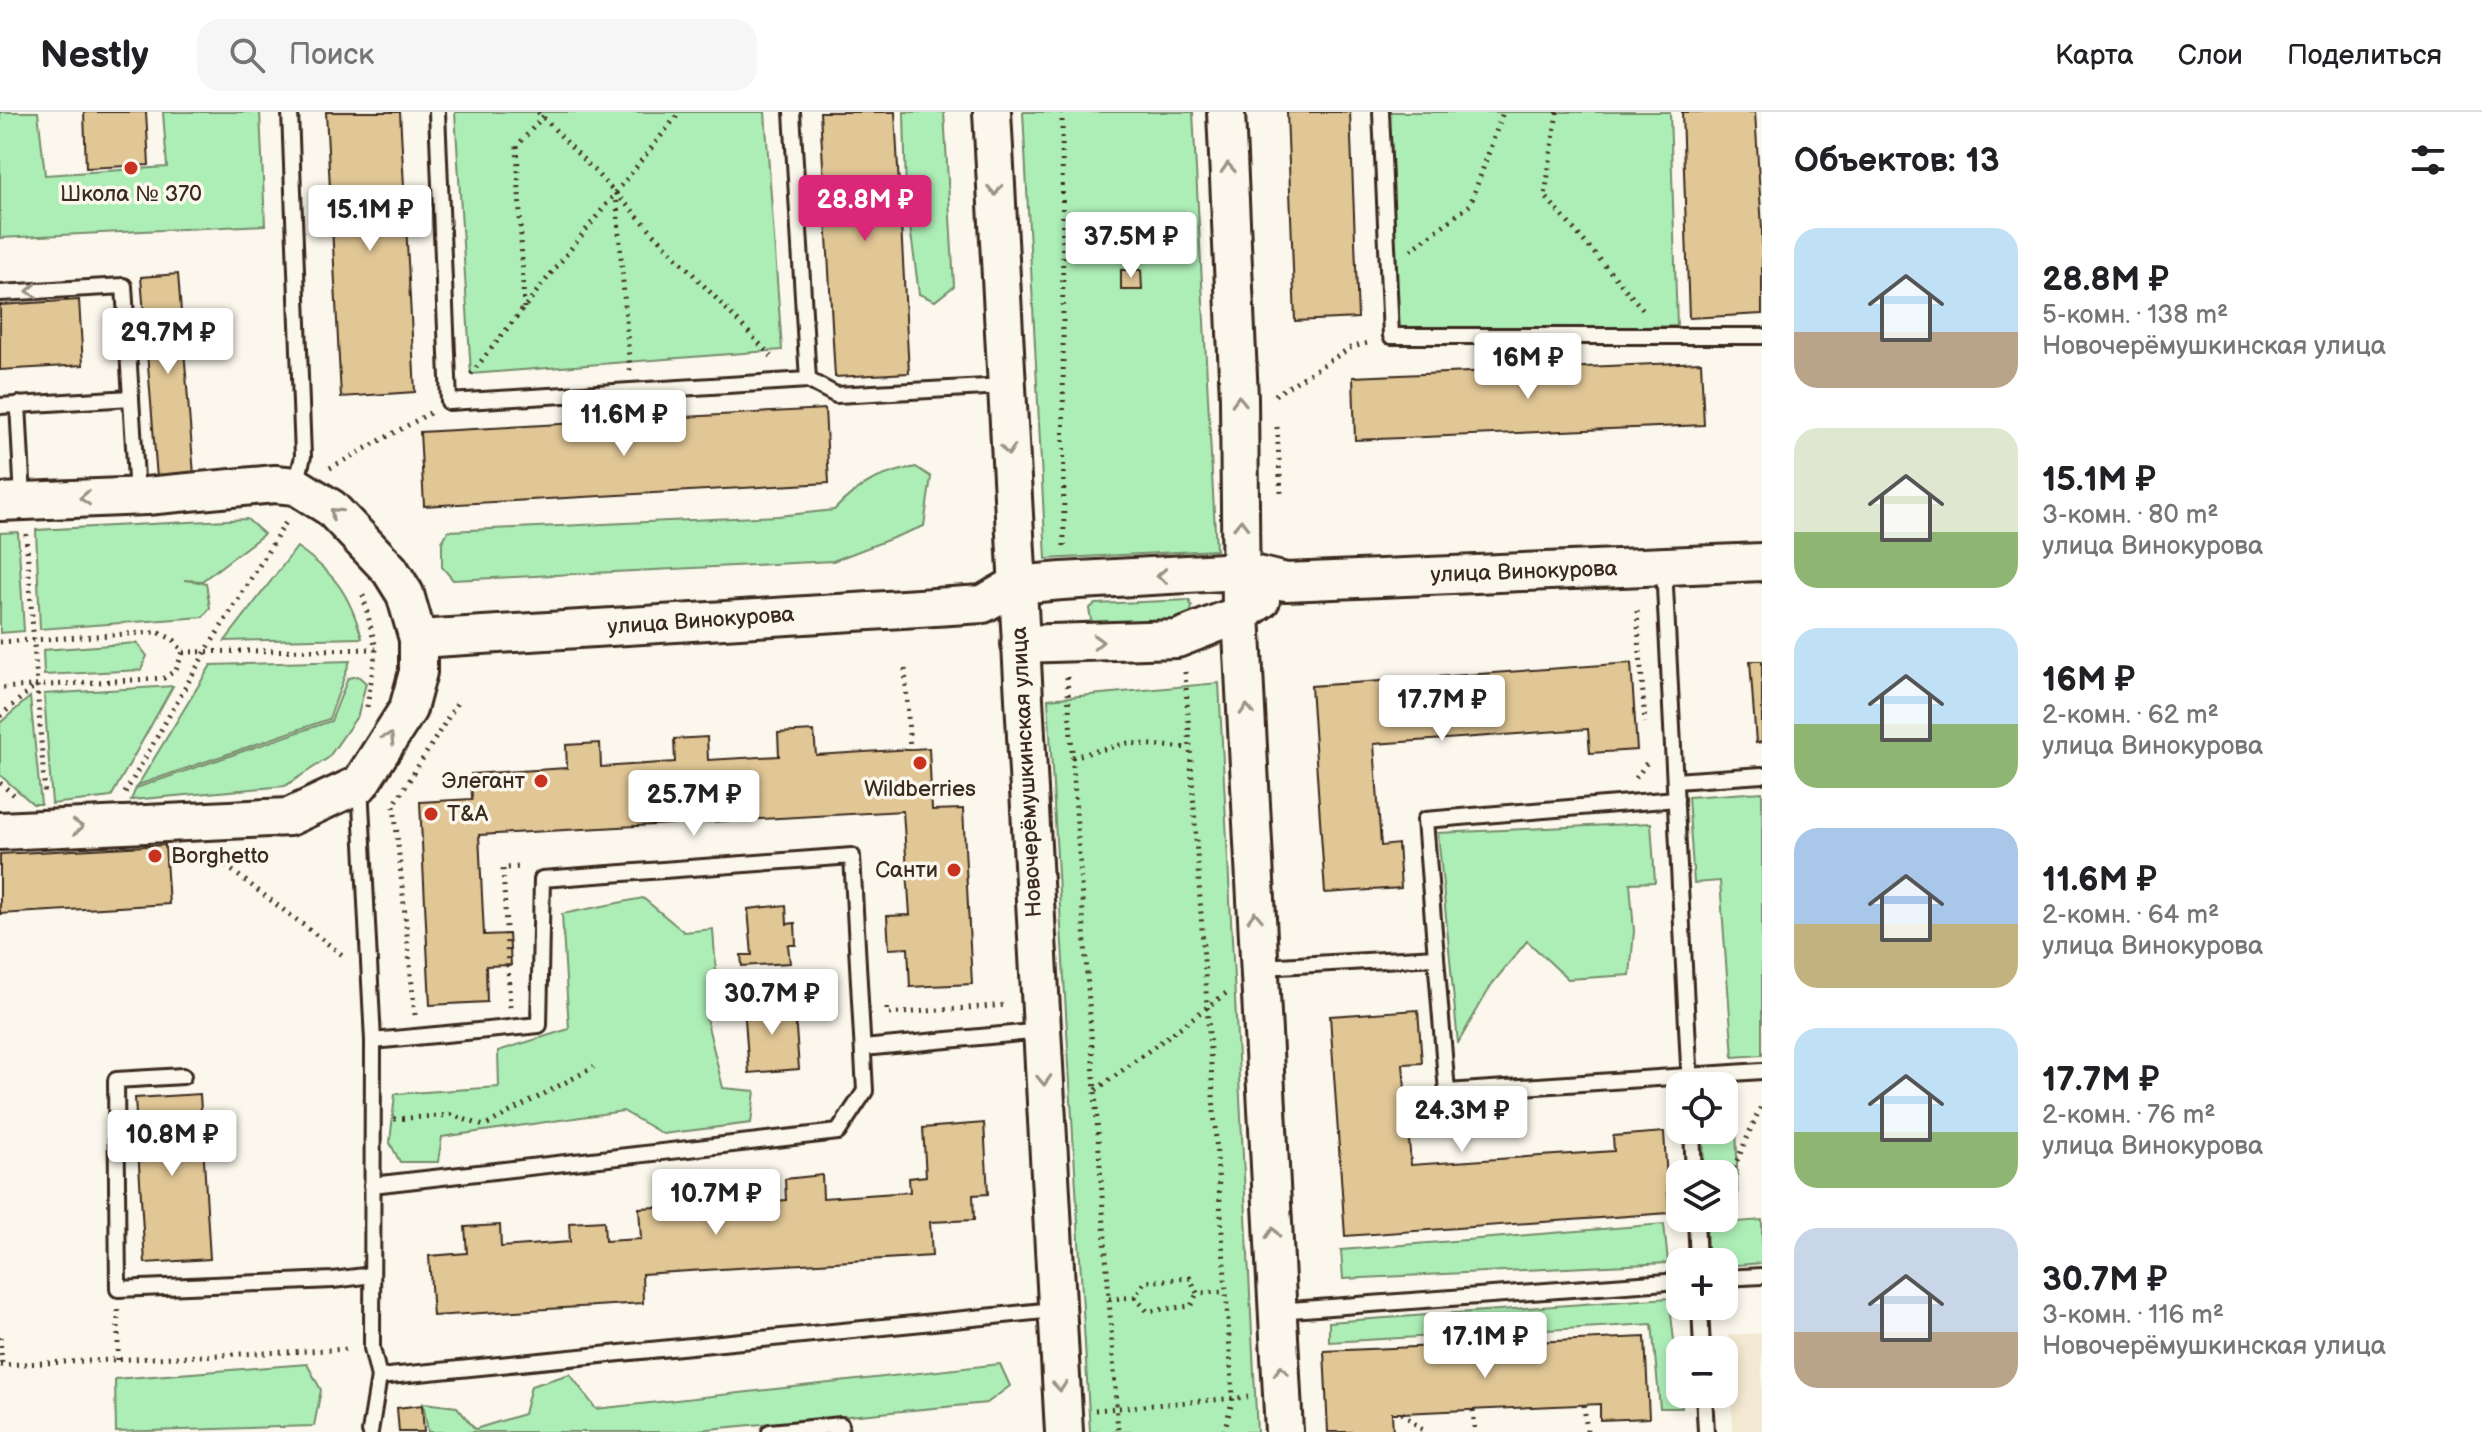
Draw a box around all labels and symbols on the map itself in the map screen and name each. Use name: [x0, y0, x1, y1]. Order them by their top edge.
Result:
marker: Школа № 370: [122, 159, 140, 177]
one-way arrow: [1220, 161, 1237, 174]
pin: 28.8M ₽: [791, 175, 939, 243]
place label: Школа № 370: [60, 181, 202, 208]
one-way arrow: [987, 184, 1004, 197]
pin: 15.1M ₽: [296, 185, 444, 253]
pin: 37.5M ₽: [1057, 212, 1205, 280]
one-way arrow: [25, 283, 38, 300]
pin: 29.7M ₽: [94, 308, 242, 376]
pin: 16M ₽: [1472, 333, 1584, 401]
pin: 11.6M ₽: [550, 390, 698, 458]
one-way arrow: [1230, 394, 1247, 407]
one-way arrow: [999, 444, 1016, 457]
one-way arrow: [78, 489, 91, 506]
one-way arrow: [330, 508, 344, 523]
one-way arrow: [1232, 518, 1249, 531]
street label: улица Винокурова: [1430, 555, 1618, 589]
one-way arrow: [1155, 567, 1168, 584]
street label: улица Винокурова: [607, 601, 795, 641]
street label: Новочерёмушкинская улица: [1006, 626, 1048, 918]
one-way arrow: [1092, 633, 1105, 650]
pin: 17.7M ₽: [1368, 675, 1516, 743]
one-way arrow: [1238, 703, 1255, 716]
one-way arrow: [380, 732, 395, 747]
marker: Wildberries: [911, 754, 929, 772]
place label: Элегант: [442, 768, 526, 795]
pin: 25.7M ₽: [620, 770, 768, 838]
marker: Элегант: [532, 772, 550, 790]
place label: Wildberries: [864, 776, 976, 803]
place label: T&A: [447, 801, 489, 828]
marker: T&A: [422, 805, 440, 823]
one-way arrow: [72, 819, 85, 836]
place label: Borghetto: [171, 843, 269, 870]
marker: Borghetto: [146, 847, 164, 865]
place label: Санти: [875, 857, 938, 884]
marker: Санти: [945, 861, 963, 879]
one-way arrow: [1247, 910, 1264, 923]
pin: 30.7M ₽: [698, 969, 846, 1037]
one-way arrow: [1036, 1074, 1053, 1087]
pin: 24.3M ₽: [1388, 1086, 1536, 1154]
pin: 10.8M ₽: [98, 1110, 246, 1178]
pin: 10.7M ₽: [642, 1169, 790, 1237]
one-way arrow: [1265, 1226, 1282, 1239]
pin: 17.1M ₽: [1411, 1312, 1559, 1380]
one-way arrow: [1273, 1364, 1290, 1377]
one-way arrow: [1051, 1380, 1068, 1393]

